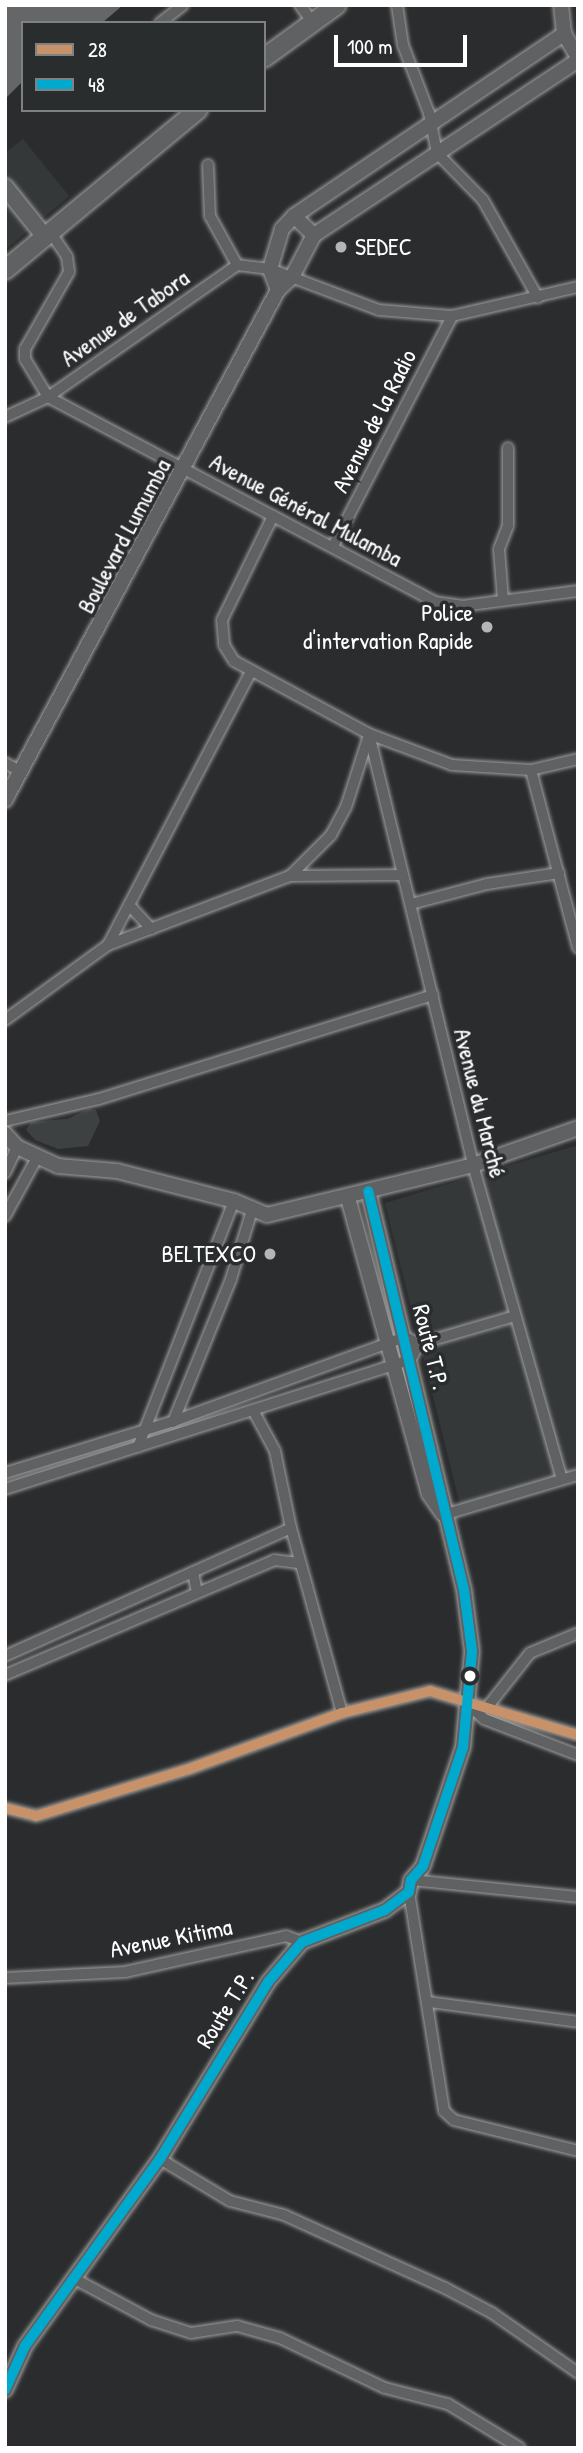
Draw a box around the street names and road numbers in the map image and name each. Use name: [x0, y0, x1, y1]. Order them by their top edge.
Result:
street label: Avenue de Tabora: [55, 263, 195, 373]
street label: Avenue de la Radio: [326, 345, 422, 497]
street label: Avenue Général Mulamba: [205, 447, 407, 573]
street label: Boulevard Lumumba: [71, 454, 177, 618]
street label: Avenue du Marché: [448, 1025, 512, 1181]
street label: Route T.P.: [407, 1302, 455, 1392]
street label: Avenue Kitima: [108, 1912, 234, 1964]
street label: Route T.P.: [190, 1965, 260, 2053]

